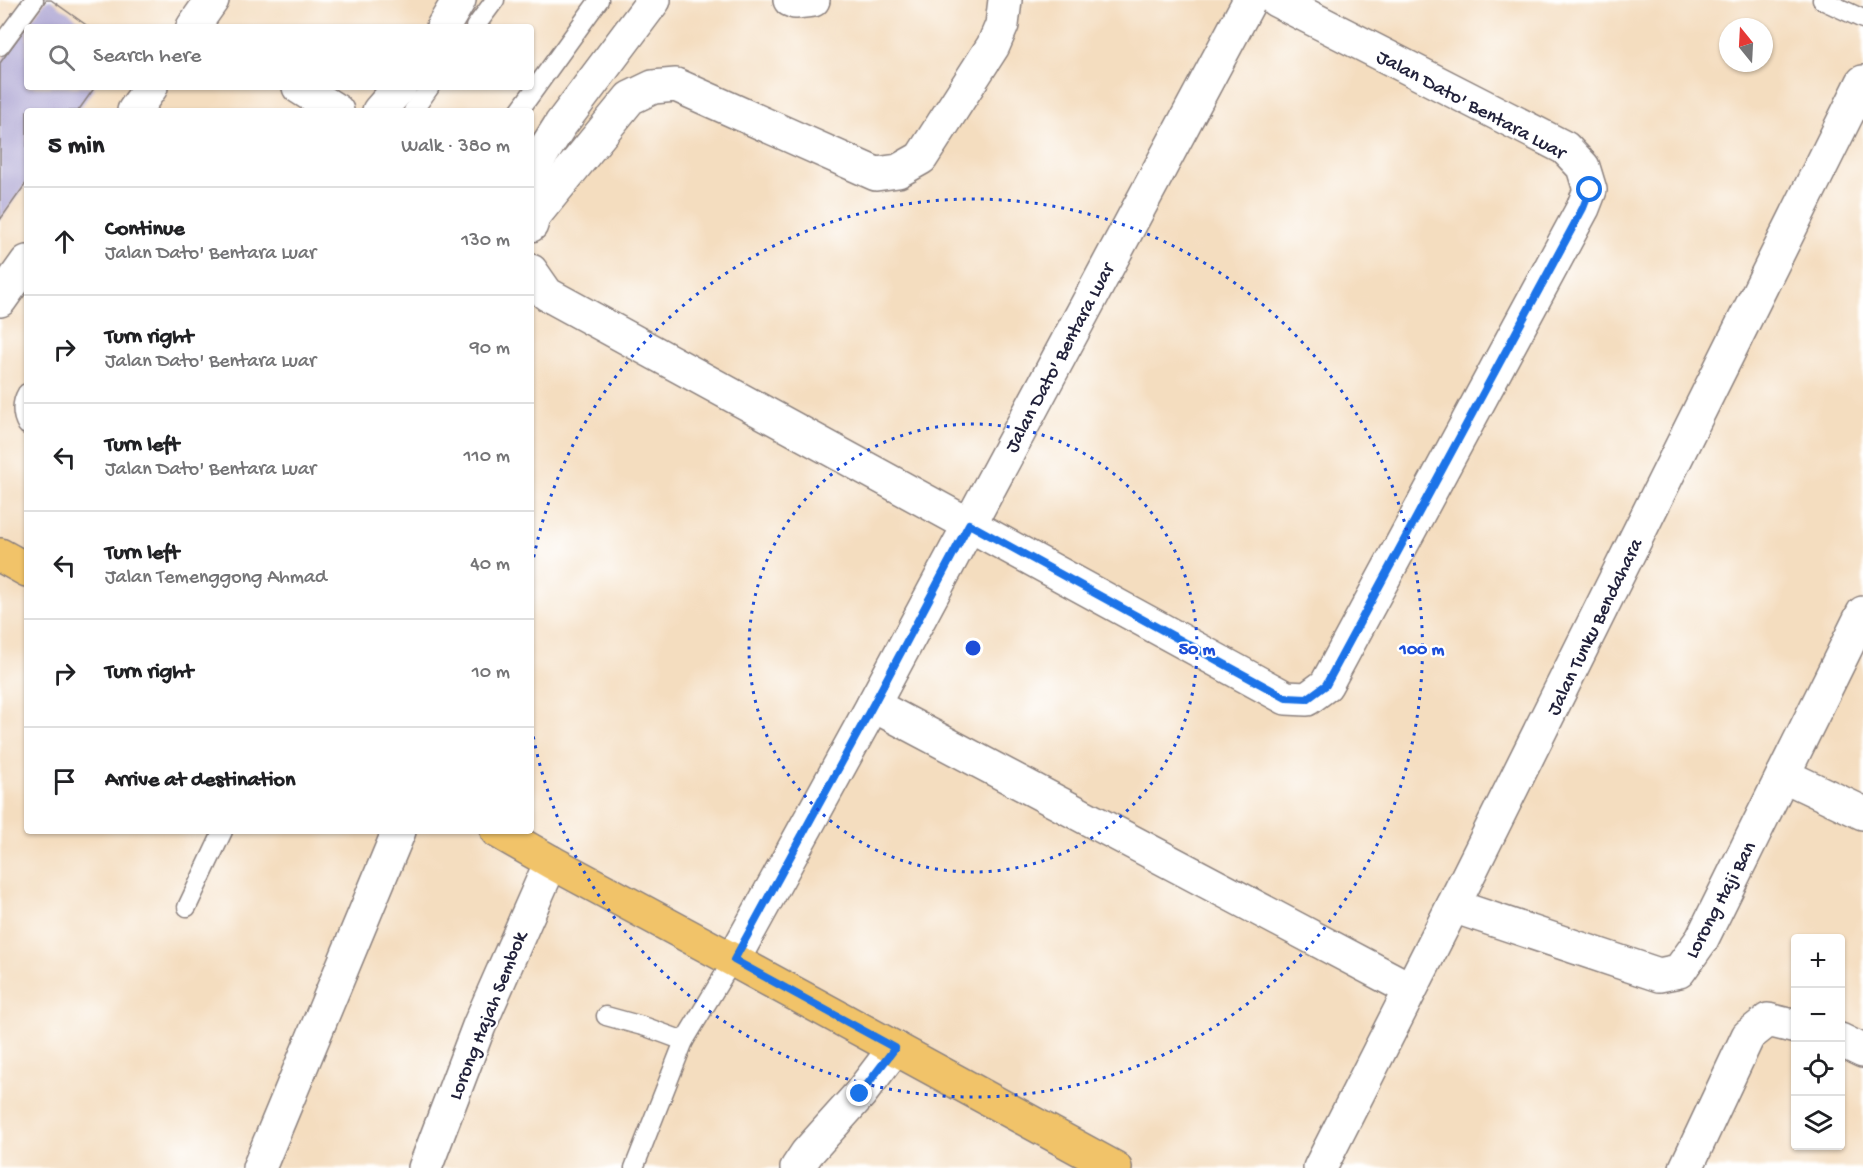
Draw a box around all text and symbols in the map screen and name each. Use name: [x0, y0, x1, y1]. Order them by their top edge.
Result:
north arrow: [1719, 18, 1773, 72]
search box: [24, 24, 534, 90]
icon: search: [45, 41, 78, 74]
text: Search here: [93, 44, 201, 70]
street label: Jalan Dato' Bentara Luar: [1372, 46, 1571, 167]
text: 5 min: [48, 132, 104, 163]
text: Walk · 380 m: [401, 136, 510, 159]
route start: [1576, 176, 1602, 202]
text: Continue: [105, 217, 185, 243]
icon: ahead: [48, 225, 81, 258]
text: 130 m: [461, 230, 510, 253]
text: Jalan Dato' Bentara Luar: [105, 243, 316, 266]
street label: Jalan Dato' Bentara Luar: [1001, 258, 1122, 457]
text: Turn right: [105, 325, 193, 351]
icon: right: [48, 333, 81, 366]
text: 90 m: [470, 338, 510, 361]
text: Jalan Dato' Bentara Luar: [105, 351, 316, 374]
text: Turn left: [105, 433, 179, 459]
icon: left: [48, 441, 81, 474]
text: 110 m: [464, 446, 510, 469]
text: Jalan Dato' Bentara Luar: [105, 459, 316, 482]
street label: Jalan Tunku Bendahara: [1543, 535, 1649, 720]
text: Turn left: [105, 541, 179, 567]
icon: left: [48, 549, 81, 582]
text: 40 m: [470, 554, 510, 577]
text: Jalan Temenggong Ahmad: [105, 567, 327, 590]
centre of rings: [963, 638, 983, 658]
text: 50 m: [1179, 640, 1216, 661]
text: 100 m: [1399, 640, 1445, 661]
icon: right: [48, 657, 81, 690]
text: Turn right: [105, 660, 193, 686]
text: 10 m: [472, 662, 510, 685]
icon: arrive: [48, 765, 81, 798]
text: Arrive at destination: [105, 768, 295, 794]
street label: Lorong Haji Ban: [1682, 838, 1763, 963]
street label: Lorong Hajah Sembok: [445, 927, 534, 1104]
map controls: [1791, 934, 1845, 1150]
button: +: [1791, 934, 1845, 988]
button: −: [1791, 988, 1845, 1042]
button: locate: [1791, 1042, 1845, 1096]
route end: [846, 1080, 872, 1106]
button: layers: [1791, 1096, 1845, 1150]

